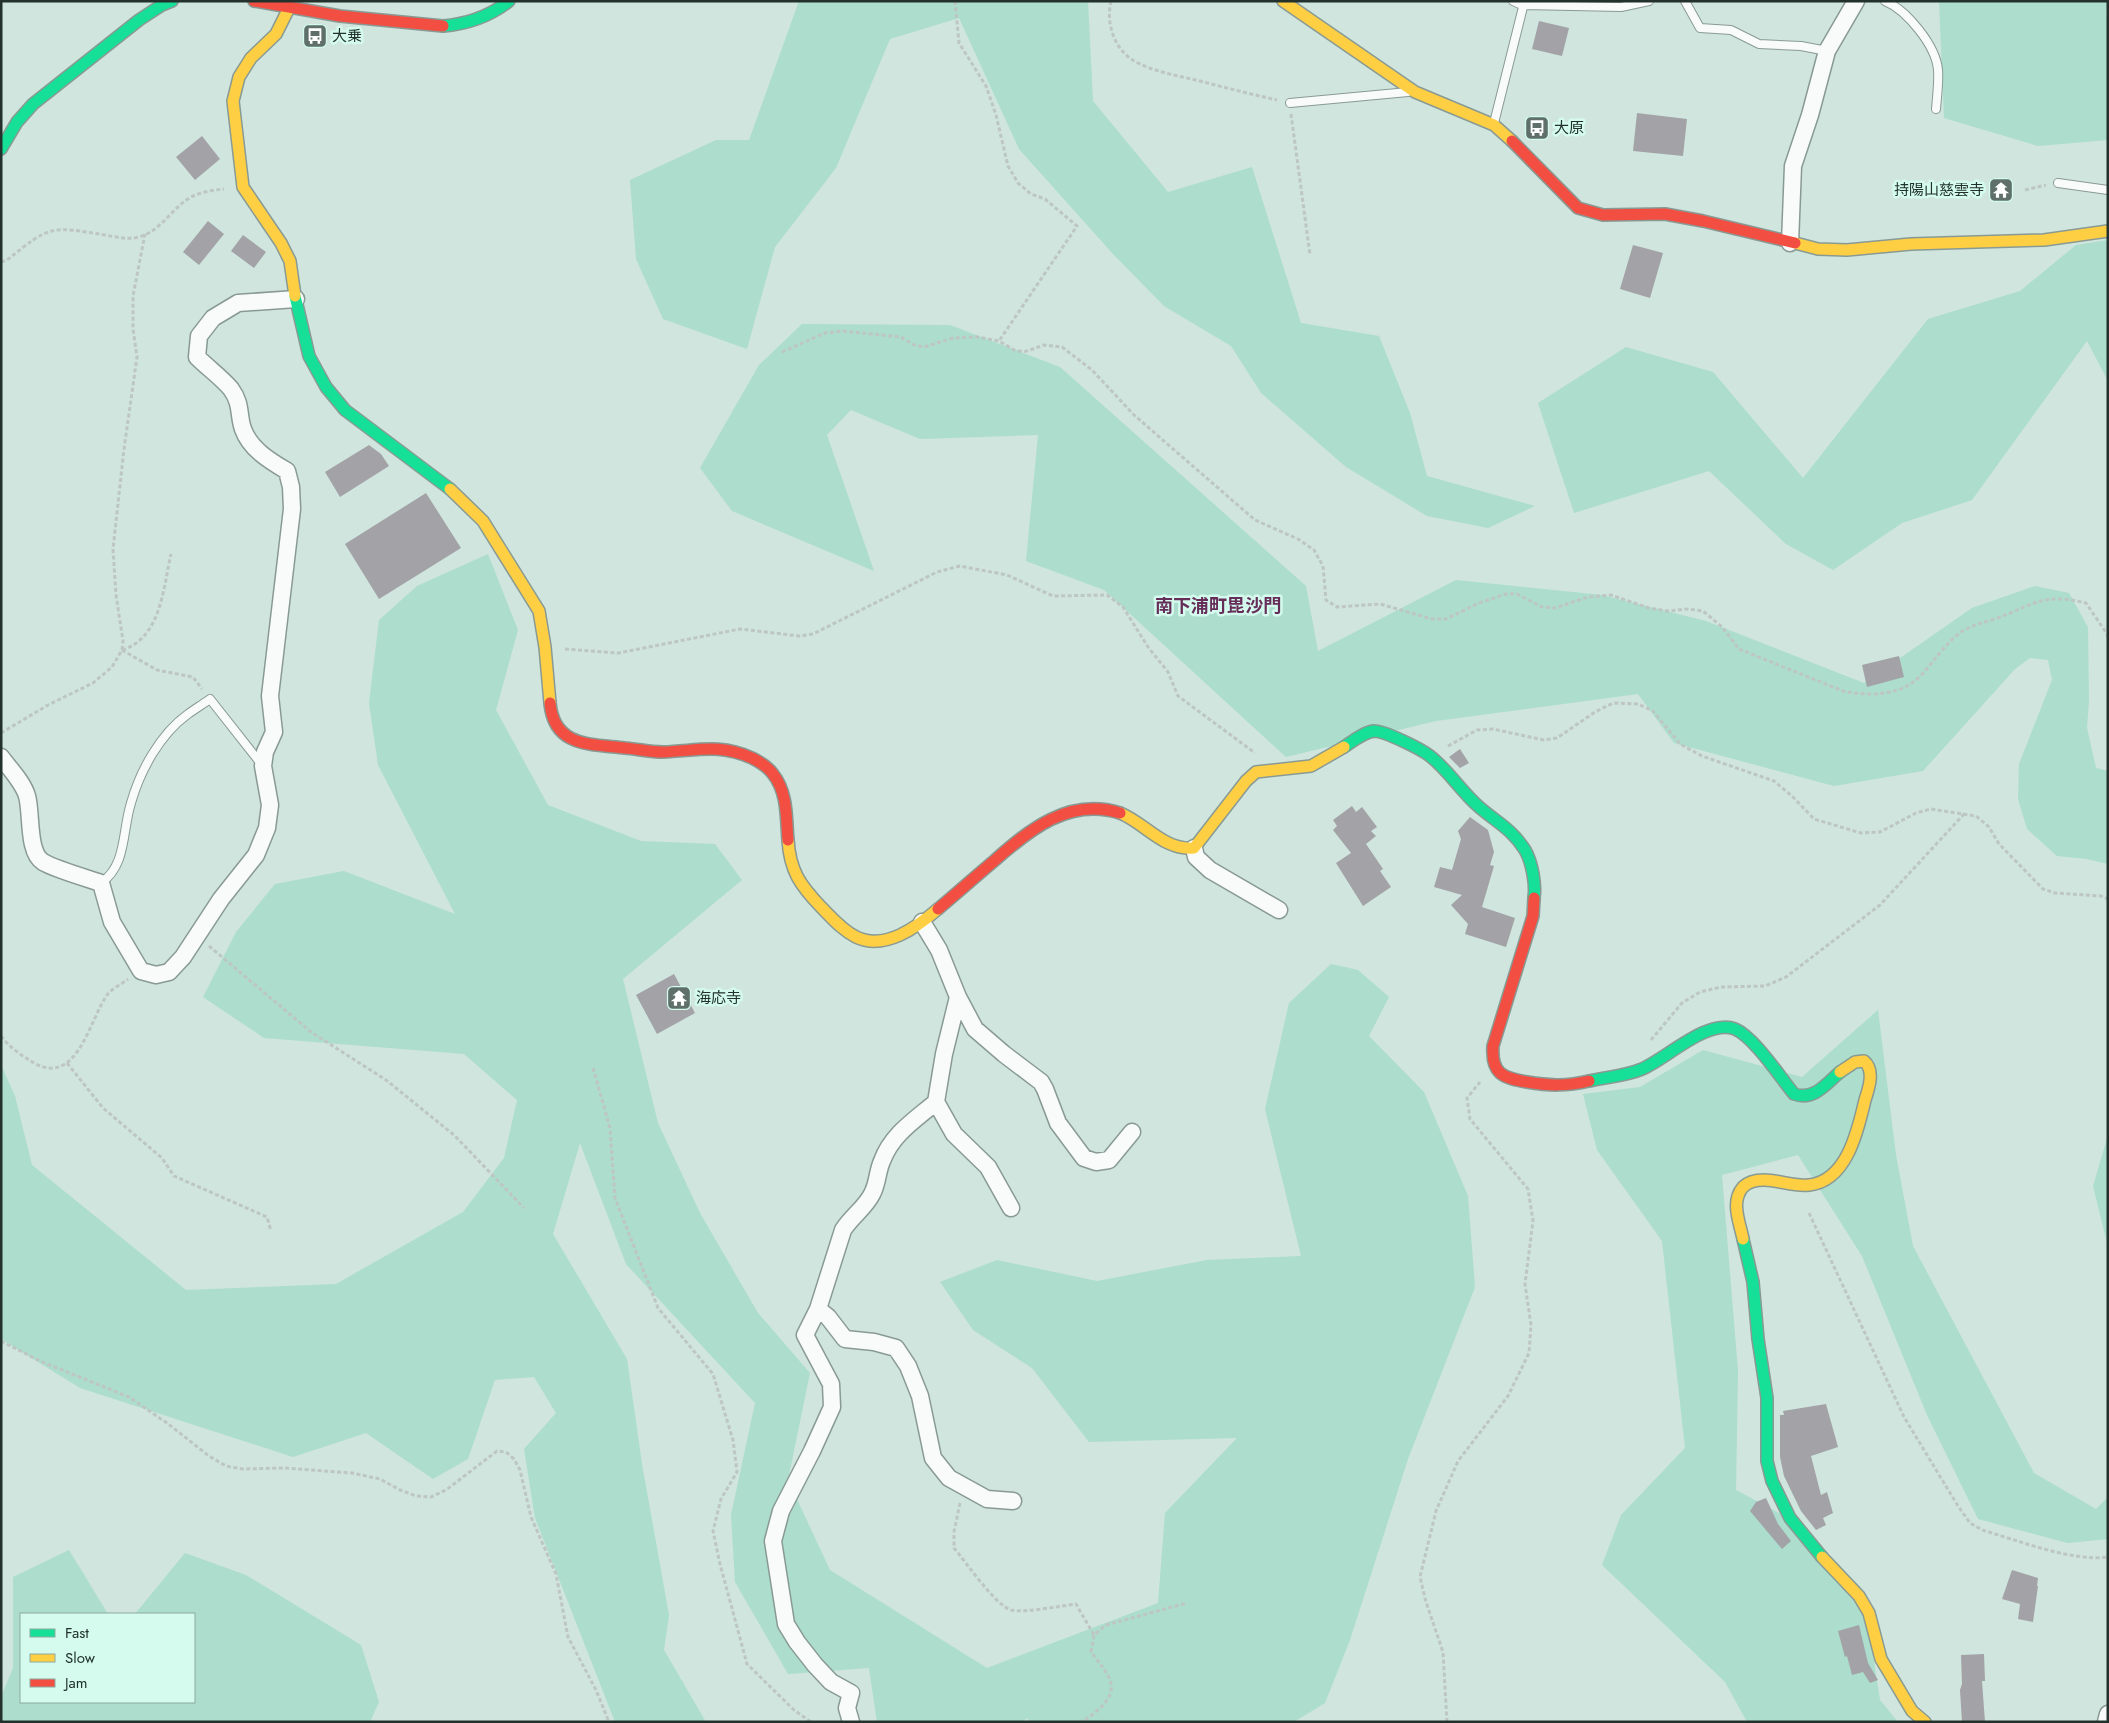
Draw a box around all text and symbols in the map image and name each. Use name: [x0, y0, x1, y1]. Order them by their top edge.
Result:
bus stop icon: 大乗: [302, 23, 328, 49]
place label: 大乗: [332, 25, 362, 47]
bus stop icon: 大原: [1524, 115, 1550, 141]
place label: 大原: [1554, 117, 1584, 139]
temple icon: 持陽山慈雲寺: [1988, 177, 2014, 203]
place label: 持陽山慈雲寺: [1894, 179, 1984, 201]
district label: 南下浦町毘沙門: [1155, 593, 1281, 619]
temple icon: 海応寺: [666, 985, 692, 1011]
place label: 海応寺: [696, 987, 741, 1009]
legend: [20, 1613, 195, 1703]
text: Fast: [65, 1622, 89, 1644]
text: Slow: [65, 1647, 96, 1669]
text: Jam: [63, 1672, 88, 1694]

